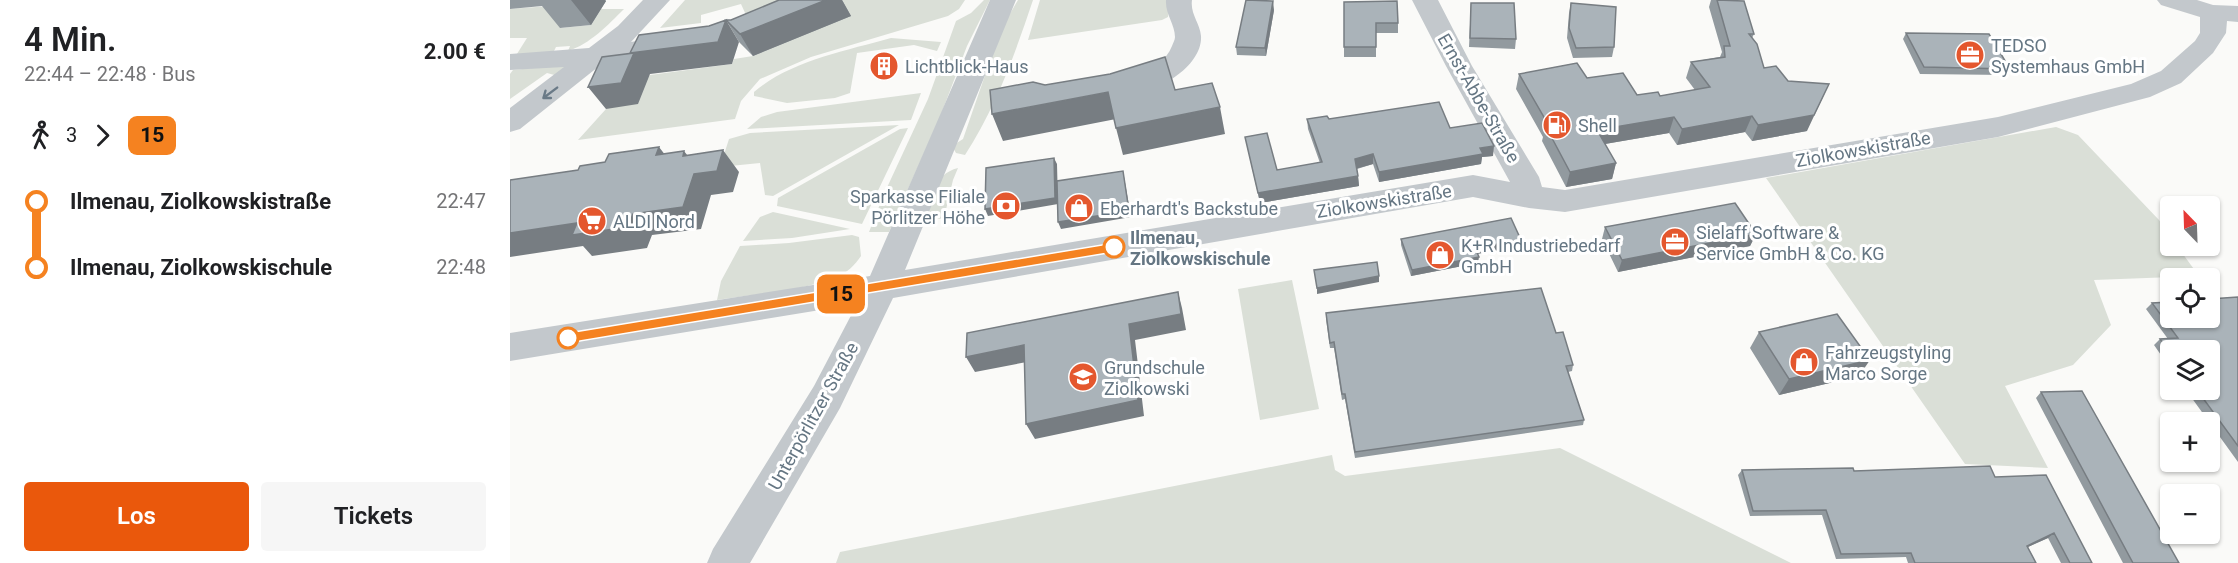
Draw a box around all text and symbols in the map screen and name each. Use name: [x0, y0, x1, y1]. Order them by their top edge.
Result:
text: 4 Min.: [24, 20, 116, 59]
street label: Ernst-Abbe-Straße: [1434, 30, 1524, 166]
place label: TEDSO Systemhaus GmbH: [1991, 35, 2145, 77]
text: 2.00 €: [424, 39, 486, 64]
office icon: TEDSO Systemhaus GmbH: [1954, 39, 1986, 71]
building icon: Lichtblick-Haus: [868, 50, 900, 82]
place label: Lichtblick-Haus: [905, 56, 1029, 77]
text: 22:44 – 22:48 · Bus: [24, 62, 196, 86]
one-way arrow: [542, 87, 558, 99]
fuel station icon: Shell: [1541, 109, 1573, 141]
place label: Shell: [1578, 115, 1617, 136]
icon: walk: [24, 119, 57, 152]
icon: forward: [86, 119, 119, 152]
text: 3: [66, 123, 77, 147]
text: 15: [140, 123, 164, 147]
street label: Ziolkowskistraße: [1794, 127, 1932, 171]
street label: Ziolkowskistraße: [1315, 180, 1453, 222]
place label: Sparkasse Filiale Pörlitzer Höhe: [850, 186, 985, 228]
text: Ilmenau, Ziolkowskistraße: [70, 189, 331, 214]
text: 22:47: [436, 189, 486, 213]
bank icon: Sparkasse Filiale Pörlitzer Höhe: [990, 190, 1022, 222]
shop icon: Eberhardt's Backstube: [1063, 192, 1095, 224]
north arrow: [2160, 196, 2220, 256]
map controls: [2160, 196, 2220, 544]
place label: Eberhardt's Backstube: [1100, 198, 1278, 219]
supermarket icon: ALDI Nord: [576, 205, 608, 237]
place label: ALDI Nord: [613, 211, 695, 232]
place label: Sielaff Software & Service GmbH & Co. KG: [1696, 222, 1885, 264]
office icon: Sielaff Software & Service GmbH & Co. KG: [1659, 226, 1691, 258]
place label: Ilmenau, Ziolkowskischule: [1130, 227, 1271, 269]
place label: K+R Industriebedarf GmbH: [1461, 235, 1621, 277]
marker: Ilmenau, Ziolkowskischule: [1103, 236, 1125, 258]
shop icon: K+R Industriebedarf GmbH: [1424, 239, 1456, 271]
text: Ilmenau, Ziolkowskischule: [70, 255, 332, 280]
text: 22:48: [436, 255, 486, 279]
button: locate: [2160, 268, 2220, 328]
line badge: 15: [814, 274, 868, 314]
text: 15: [829, 282, 853, 306]
unlabelled marker: [557, 327, 579, 349]
street label: Unterpörlitzer Straße: [764, 339, 862, 493]
button: layers: [2160, 340, 2220, 400]
place label: Fahrzeugstyling Marco Sorge: [1825, 342, 1951, 384]
shop icon: Fahrzeugstyling Marco Sorge: [1788, 346, 1820, 378]
place label: Grundschule Ziolkowski: [1104, 357, 1205, 399]
school or university icon: Grundschule Ziolkowski: [1067, 361, 1099, 393]
button: +: [2160, 412, 2220, 472]
button: Los: [24, 482, 249, 551]
button: Tickets: [261, 482, 486, 551]
button: −: [2160, 484, 2220, 544]

